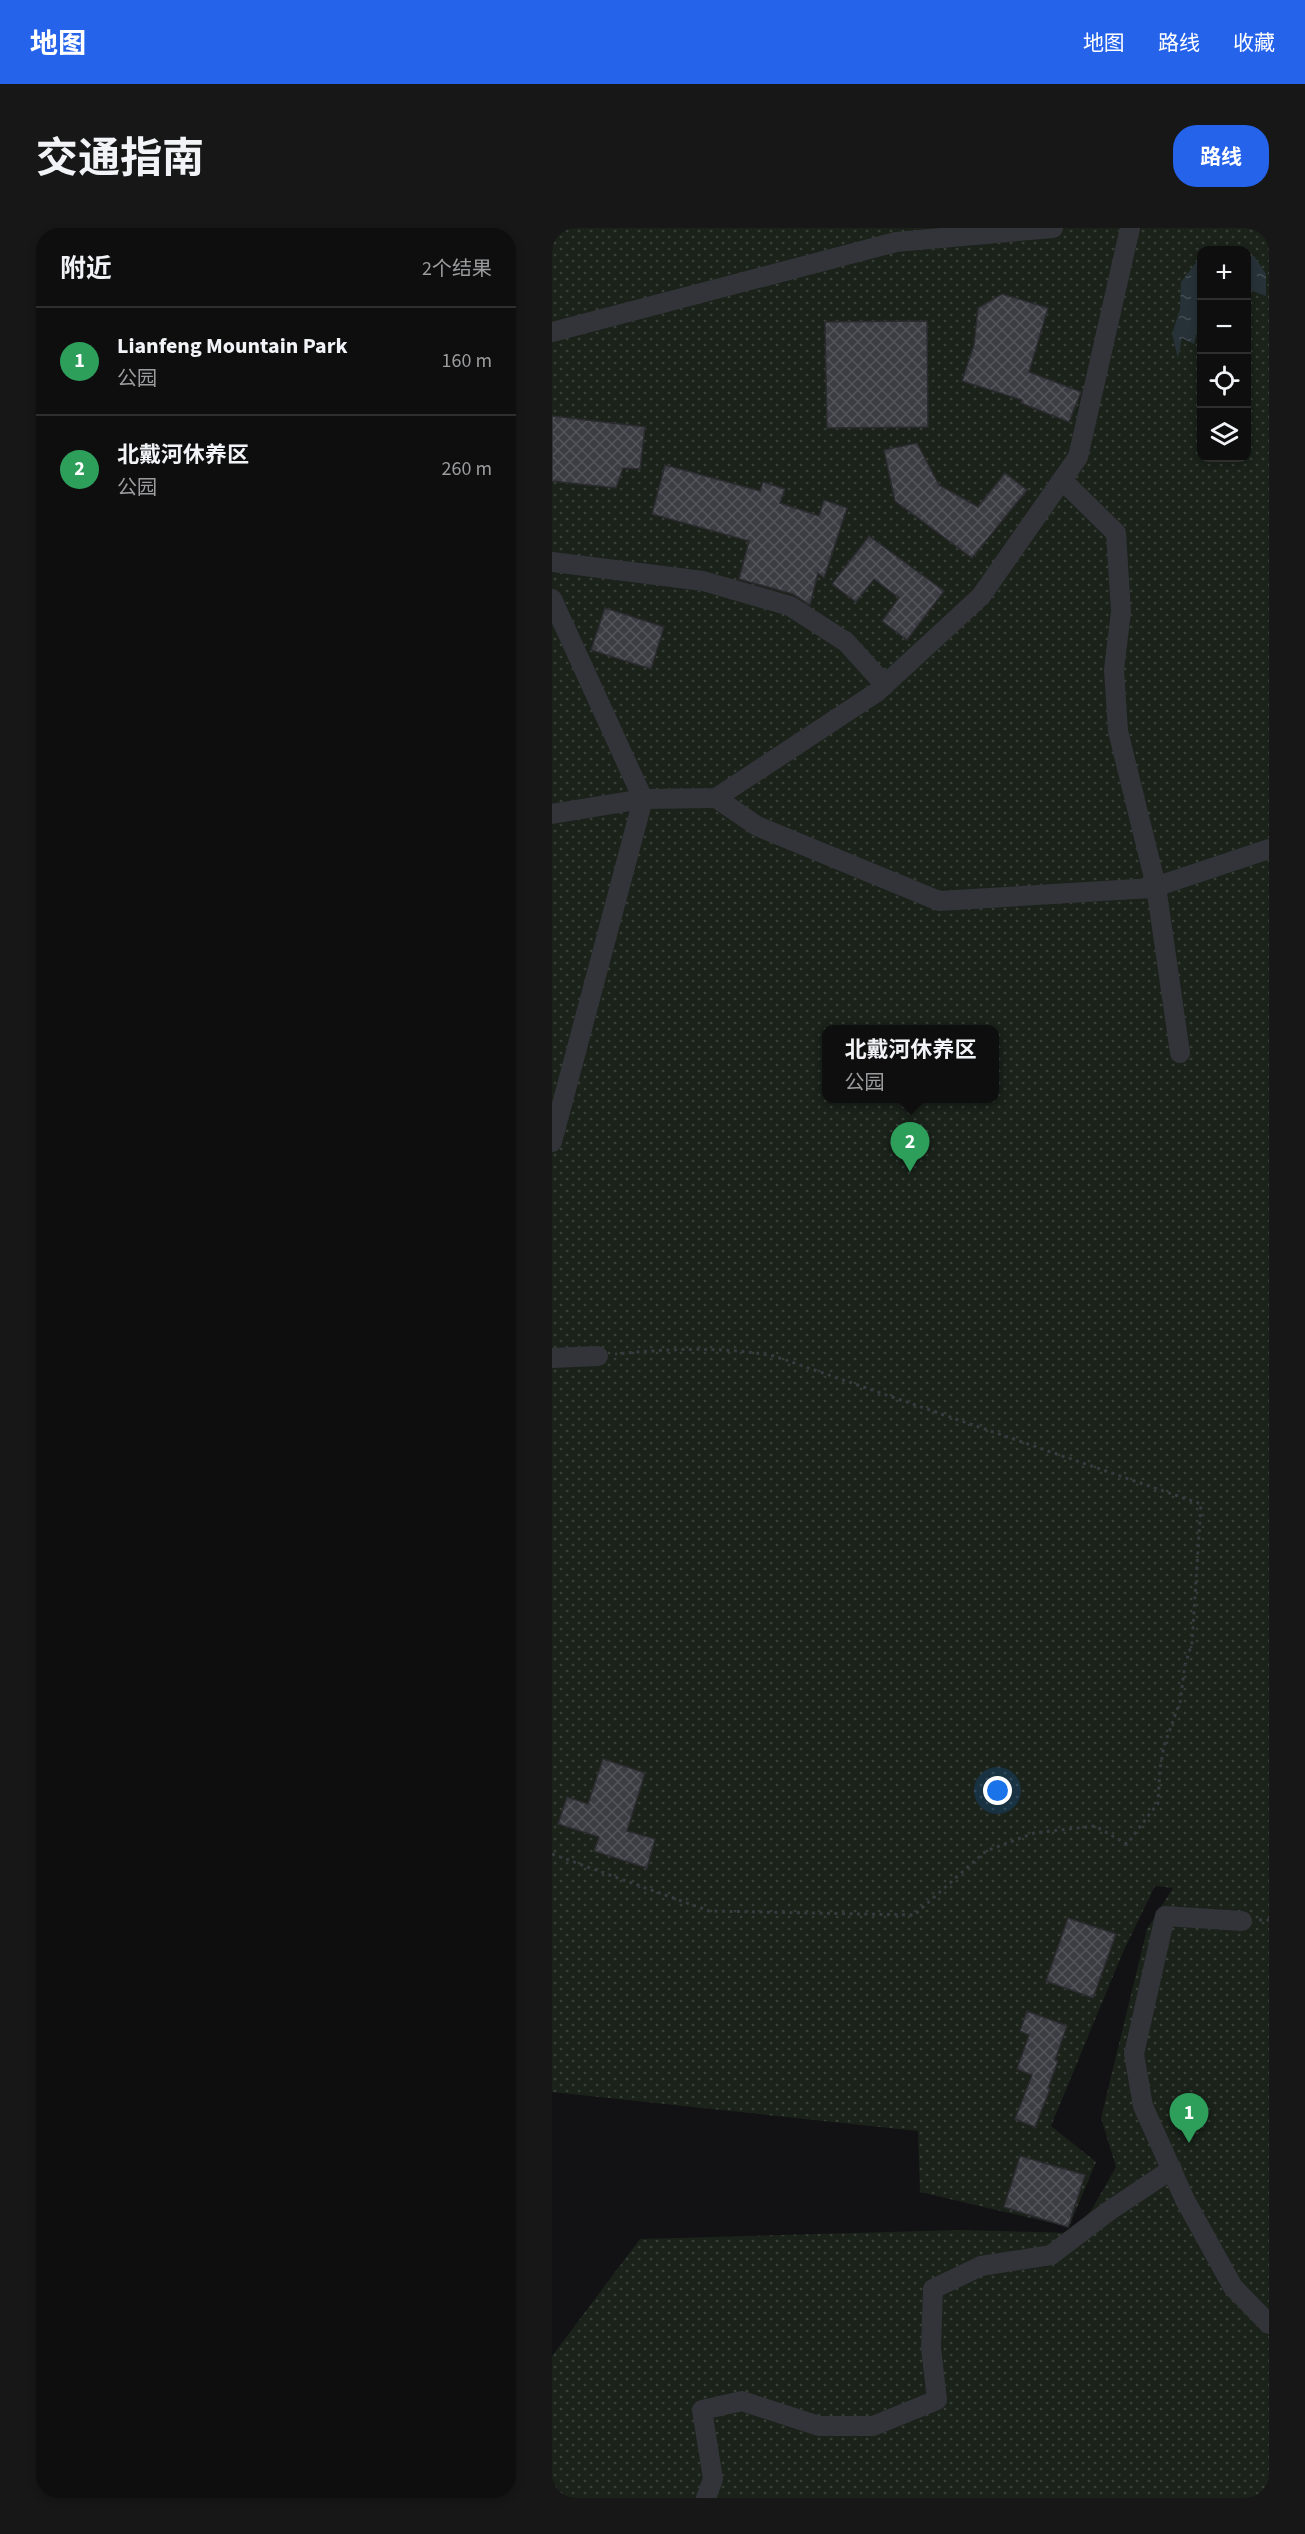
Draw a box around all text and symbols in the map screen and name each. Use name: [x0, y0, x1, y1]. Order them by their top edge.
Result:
text: 地图: [30, 24, 86, 64]
text: 地图: [1083, 28, 1125, 58]
text: 路线: [1158, 28, 1200, 58]
text: 收藏: [1233, 28, 1275, 58]
button: 路线: [1173, 125, 1269, 187]
text: 交通指南: [36, 129, 204, 189]
map controls: [1197, 246, 1251, 462]
button: +: [1197, 246, 1251, 300]
text: 附近: [60, 250, 112, 287]
text: 2个结果: [422, 255, 492, 283]
button: −: [1197, 300, 1251, 354]
text: Lianfeng Mountain Park: [117, 330, 348, 362]
text: 1: [74, 347, 85, 375]
text: 160 m: [442, 347, 492, 375]
button: locate: [1197, 354, 1251, 408]
text: 公园: [117, 365, 157, 393]
button: layers: [1197, 408, 1251, 462]
text: 北戴河休养区: [117, 439, 249, 471]
text: 2: [74, 455, 85, 483]
text: 260 m: [442, 455, 492, 483]
text: 公园: [117, 474, 157, 502]
popup: [822, 1025, 999, 1103]
text: 北戴河休养区: [844, 1034, 977, 1066]
text: 公园: [844, 1069, 884, 1097]
pin: 2: [890, 1122, 930, 1172]
your location: [983, 1776, 1012, 1805]
pin: 1: [1170, 2094, 1208, 2143]

